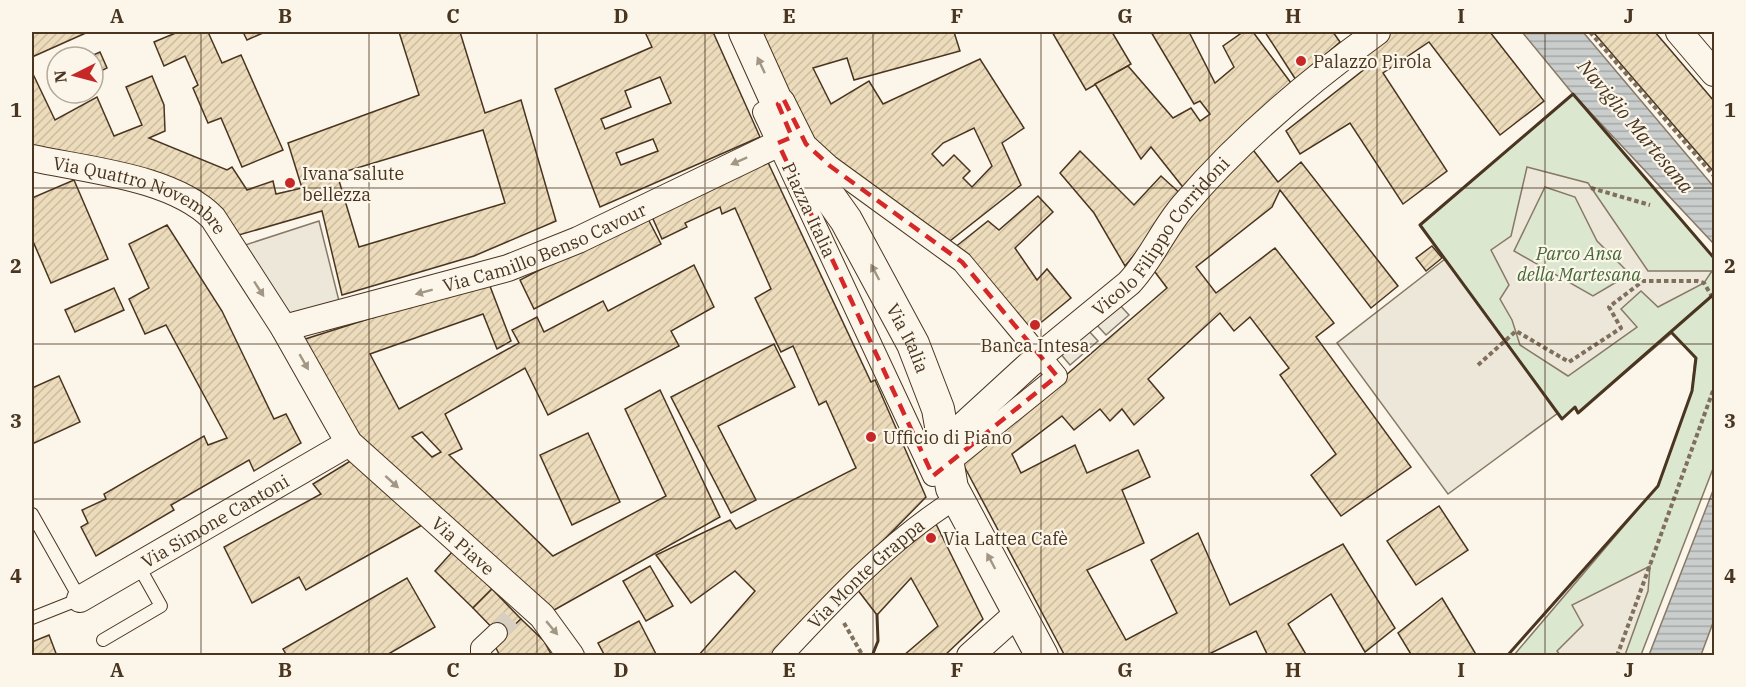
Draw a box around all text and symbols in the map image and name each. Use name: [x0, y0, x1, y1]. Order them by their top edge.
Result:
text: A: [110, 2, 124, 29]
text: B: [278, 2, 292, 29]
text: C: [446, 2, 460, 29]
text: D: [613, 2, 629, 29]
text: E: [782, 2, 796, 29]
text: F: [951, 2, 963, 29]
text: G: [1117, 2, 1133, 29]
text: H: [1285, 2, 1301, 29]
text: I: [1457, 2, 1465, 29]
text: J: [1624, 2, 1634, 29]
north arrow: [45, 45, 105, 105]
place label: Palazzo Pirola: [1313, 50, 1432, 73]
water label: Naviglio Martesana: [1571, 53, 1700, 199]
marker: Palazzo Pirola: [1294, 54, 1308, 68]
one-way arrow: [756, 55, 766, 73]
text: N: [49, 69, 71, 84]
text: 1: [10, 96, 22, 123]
text: 1: [1724, 96, 1736, 123]
street label: Via Quattro Novembre: [51, 151, 232, 238]
street label: Vicolo Filippo Corridoni: [1087, 151, 1234, 320]
one-way arrow: [729, 156, 747, 166]
street label: Piazza Italia: [777, 159, 841, 261]
place label: Ivana salute bellezza: [302, 162, 404, 206]
marker: Ivana salute bellezza: [283, 176, 297, 190]
street label: Via Camillo Benso Cavour: [440, 197, 650, 297]
park label: Parco Ansa della Martesana: [1517, 242, 1641, 286]
text: 2: [10, 252, 22, 279]
text: 2: [1724, 252, 1736, 279]
one-way arrow: [870, 263, 880, 280]
one-way arrow: [253, 280, 264, 297]
one-way arrow: [414, 287, 433, 297]
street label: Via Italia: [882, 299, 935, 376]
marker: Banca Intesa: [1028, 318, 1042, 332]
place label: Banca Intesa: [981, 334, 1090, 357]
one-way arrow: [299, 354, 309, 371]
text: 3: [10, 407, 22, 434]
text: 3: [1724, 407, 1736, 434]
place label: Ufficio di Piano: [883, 426, 1012, 449]
marker: Ufficio di Piano: [864, 430, 878, 444]
street label: Via Simone Cantoni: [137, 469, 293, 573]
one-way arrow: [384, 475, 399, 488]
street label: Via Piave: [427, 511, 500, 580]
street label: Via Monte Grappa: [802, 513, 929, 633]
place label: Via Lattea Cafè: [943, 527, 1068, 550]
marker: Via Lattea Cafè: [924, 531, 938, 545]
one-way arrow: [986, 553, 995, 570]
text: 4: [10, 562, 22, 589]
text: 4: [1724, 562, 1736, 589]
one-way arrow: [545, 620, 558, 635]
text: A: [110, 656, 124, 683]
text: B: [278, 656, 292, 683]
text: C: [446, 656, 460, 683]
text: D: [613, 656, 629, 683]
text: E: [782, 656, 796, 683]
text: F: [951, 656, 963, 683]
text: G: [1117, 656, 1133, 683]
text: H: [1285, 656, 1301, 683]
text: I: [1457, 656, 1465, 683]
text: J: [1624, 656, 1634, 683]

